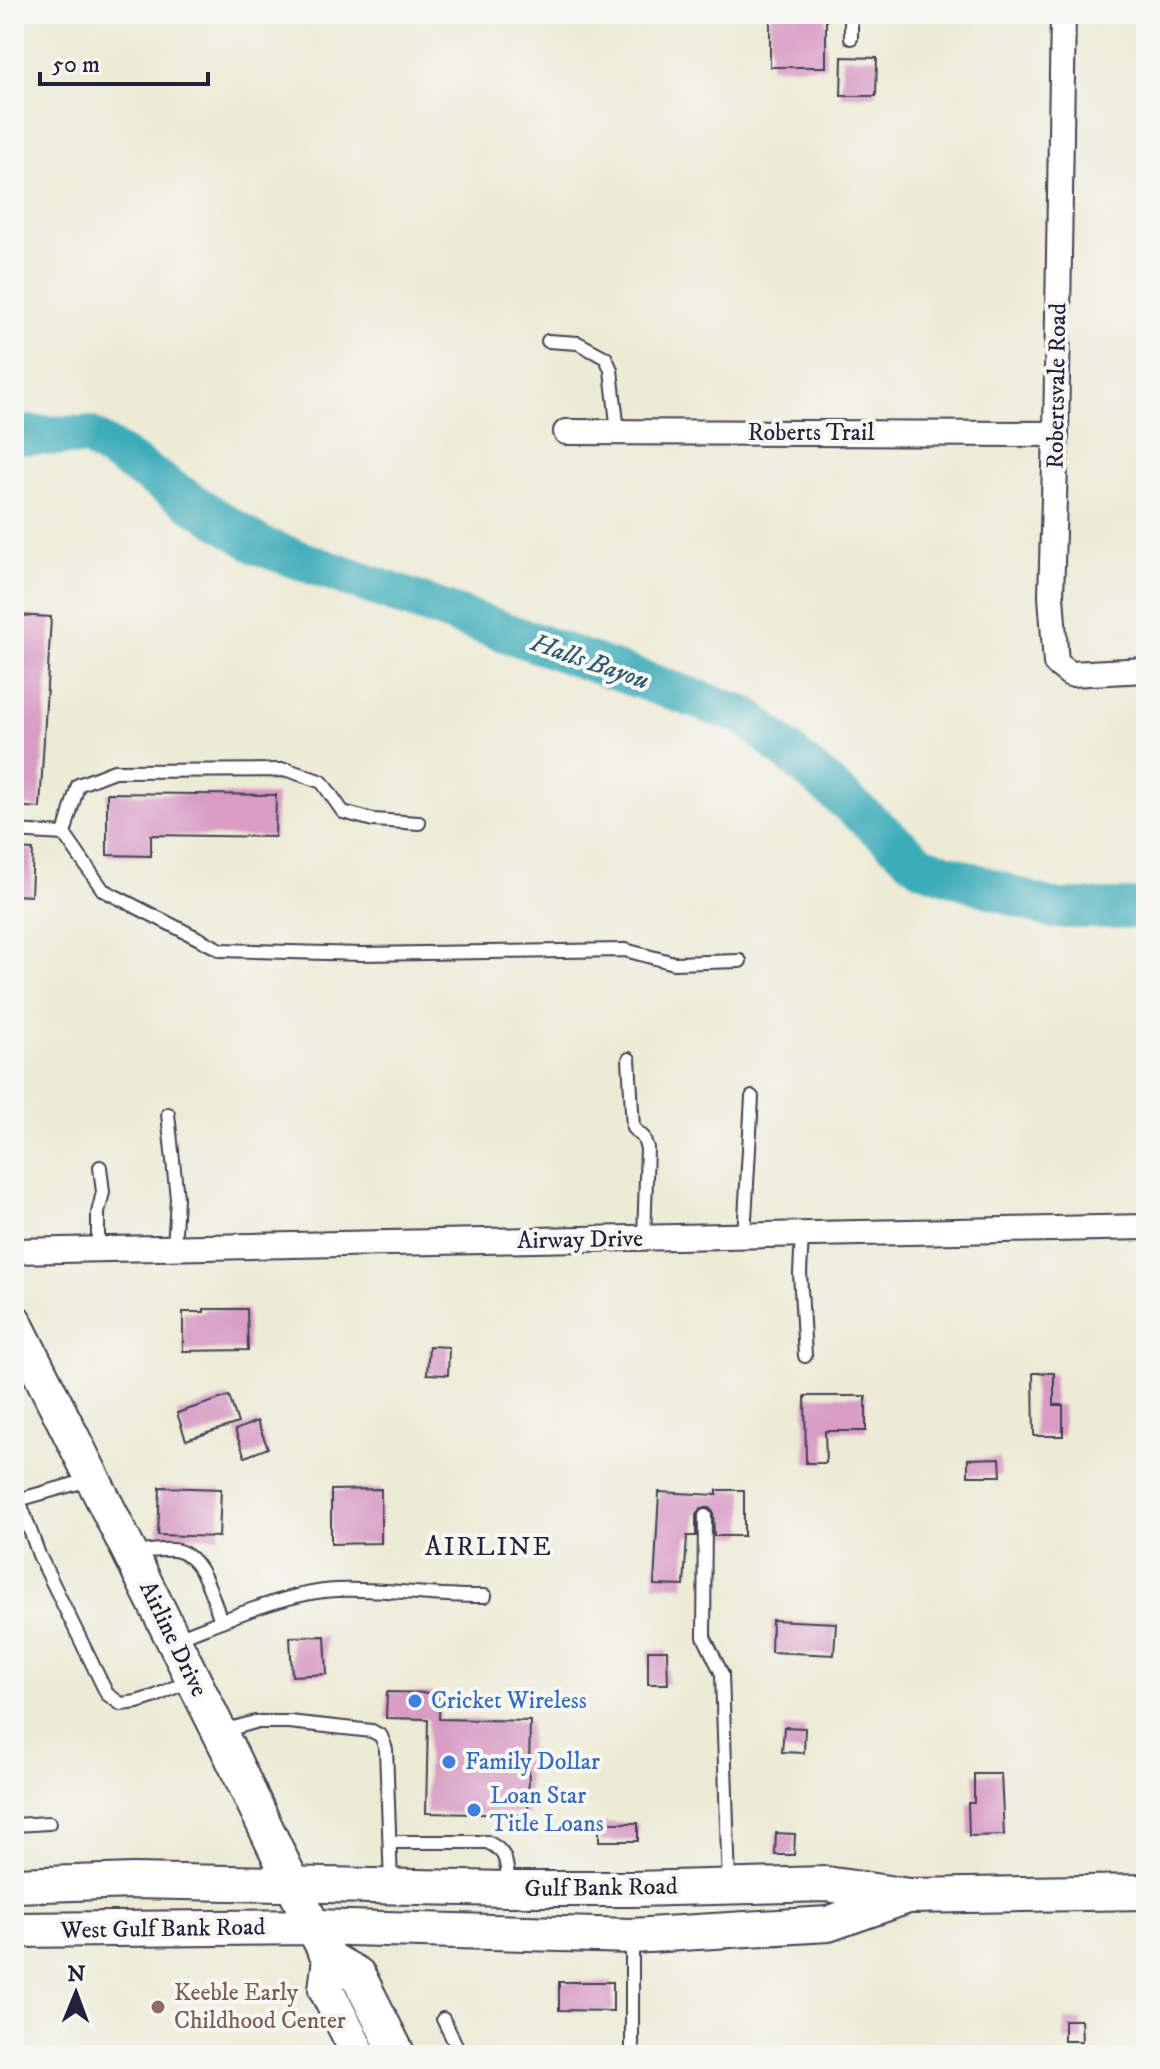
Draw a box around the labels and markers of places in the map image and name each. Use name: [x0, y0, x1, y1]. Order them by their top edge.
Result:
place label: Cricket Wireless: [431, 1686, 587, 1716]
marker: Cricket Wireless: [406, 1692, 424, 1710]
place label: Family Dollar: [465, 1747, 600, 1777]
marker: Family Dollar: [440, 1753, 458, 1771]
place label: Loan Star Title Loans: [490, 1781, 604, 1839]
marker: Loan Star Title Loans: [465, 1801, 483, 1819]
place label: Keeble Early Childhood Center: [174, 1978, 346, 2036]
marker: Keeble Early Childhood Center: [149, 1998, 167, 2016]

